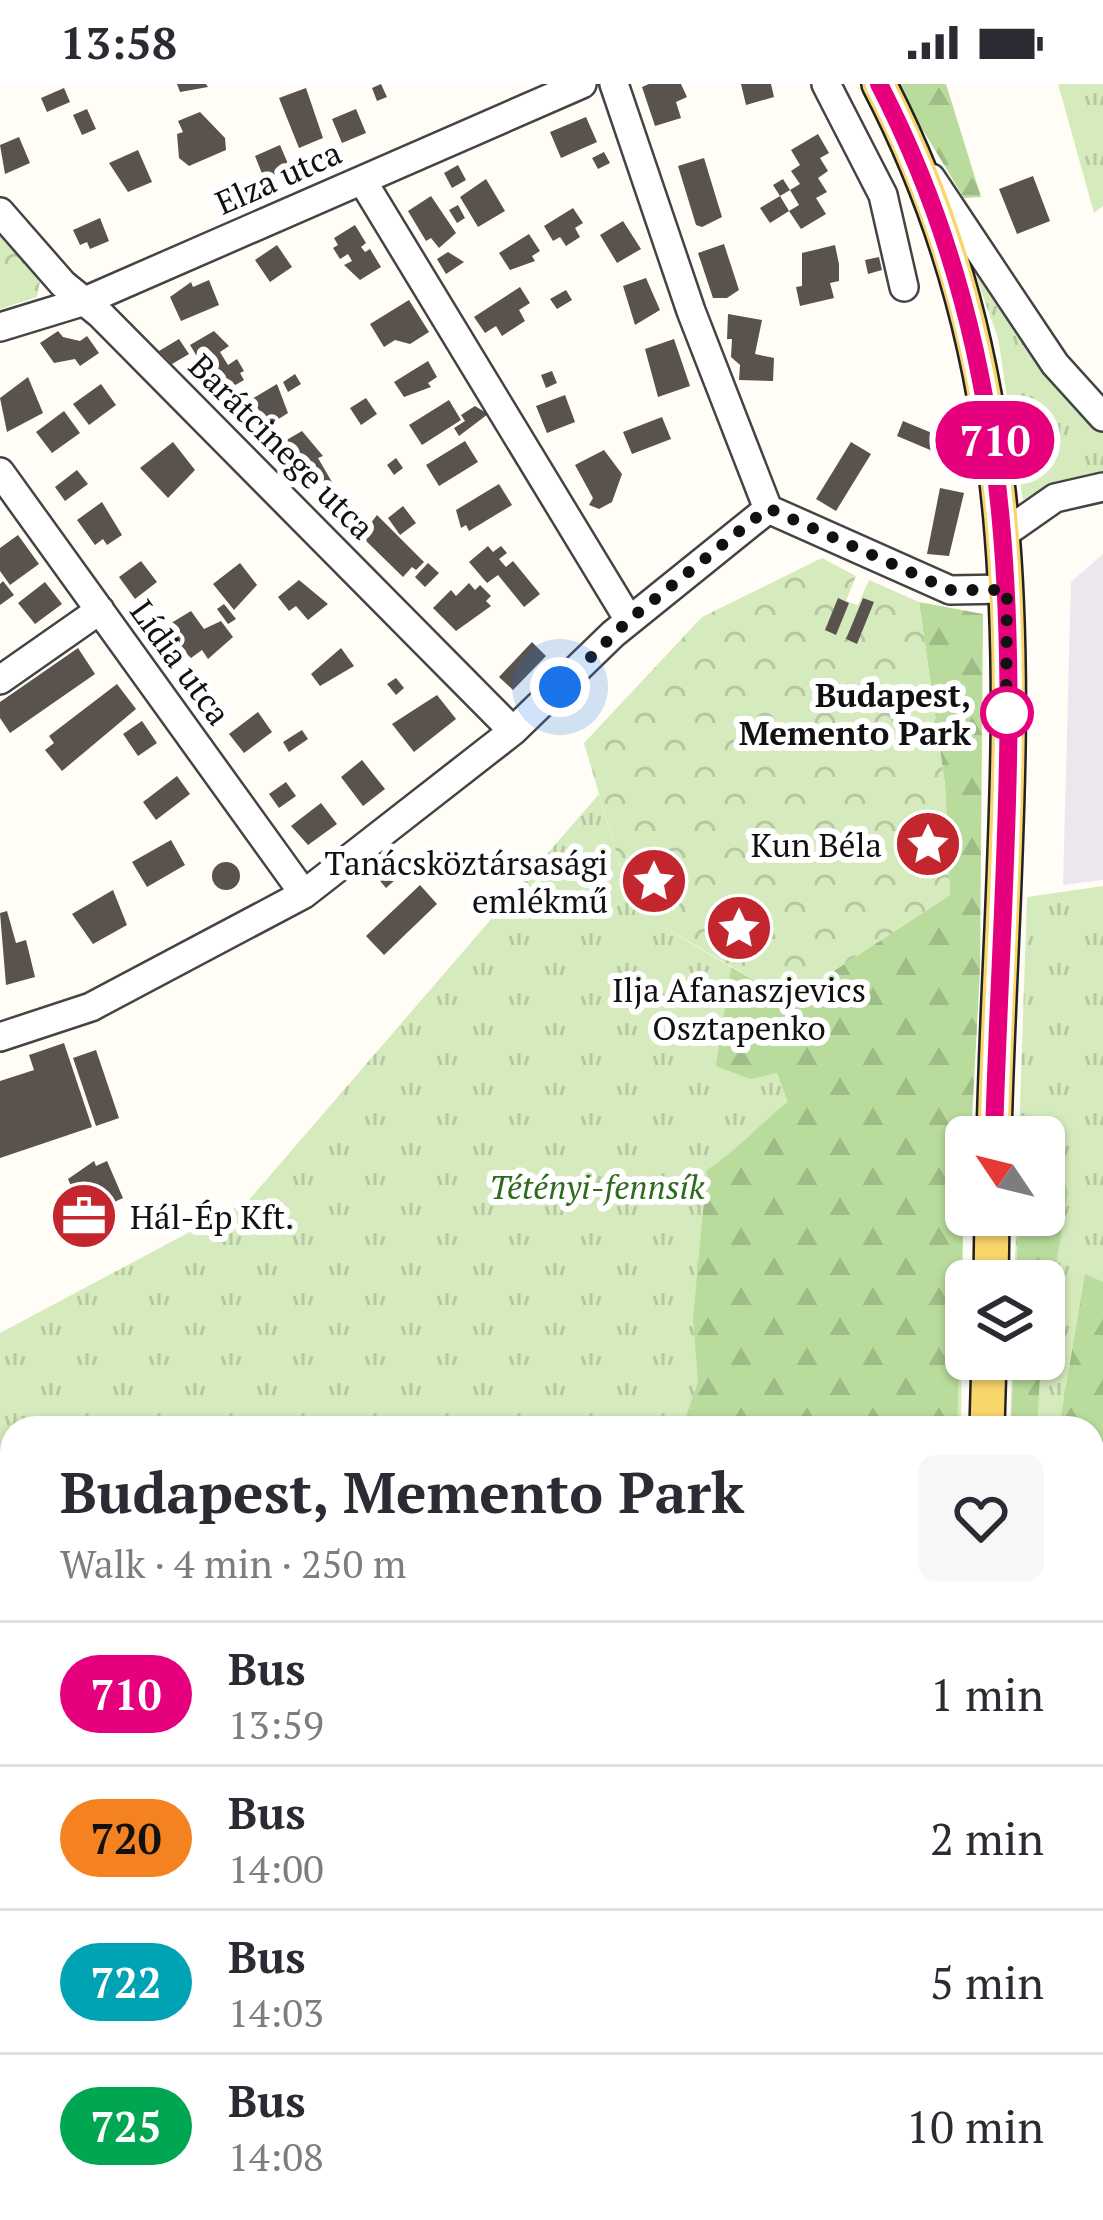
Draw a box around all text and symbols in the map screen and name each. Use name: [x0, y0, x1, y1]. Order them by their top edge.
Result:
text: 13:58: [60, 12, 177, 72]
street label: Elza utca: [208, 130, 348, 224]
street label: Barátcinege utca: [180, 344, 384, 548]
line badge: 710: [926, 401, 1064, 479]
text: 710: [959, 412, 1031, 468]
street label: Lídia utca: [121, 591, 241, 733]
your location: [530, 657, 590, 717]
place label: Budapest, Memento Park: [739, 673, 972, 754]
marker: Budapest, Memento Park: [982, 688, 1032, 738]
place icon: Kun Béla: [893, 809, 963, 879]
place label: Kun Béla: [751, 823, 882, 866]
place label: Tanácsköztársasági emlékmű: [325, 841, 608, 922]
place icon: Tanácsköztársasági emlékmű: [619, 846, 689, 916]
place icon: Ilja Afanaszjevics Osztapenko: [704, 893, 774, 963]
place label: Ilja Afanaszjevics Osztapenko: [612, 968, 866, 1049]
north arrow: [945, 1116, 1065, 1236]
map controls: [945, 1116, 1065, 1380]
park label: Tétényi-fennsík: [489, 1165, 705, 1208]
office icon: Hál-Ép Kft.: [49, 1181, 119, 1251]
place label: Hál-Ép Kft.: [130, 1195, 294, 1238]
button: layers: [945, 1260, 1065, 1380]
text: Budapest, Memento Park: [60, 1454, 744, 1529]
button: heart: [918, 1455, 1044, 1581]
text: Walk · 4 min · 250 m: [60, 1537, 406, 1589]
text: Bus: [228, 1638, 306, 1698]
text: 1 min: [930, 1664, 1044, 1724]
text: 710: [90, 1666, 162, 1722]
text: 13:59: [228, 1698, 324, 1750]
text: Bus: [228, 1782, 306, 1842]
text: 2 min: [930, 1808, 1044, 1868]
text: 720: [90, 1810, 162, 1866]
text: 14:00: [228, 1842, 324, 1894]
text: Bus: [228, 1926, 306, 1986]
text: 5 min: [930, 1952, 1044, 2012]
text: 722: [90, 1954, 162, 2010]
text: 14:03: [228, 1986, 324, 2038]
text: Bus: [228, 2070, 306, 2130]
text: 10 min: [906, 2096, 1044, 2156]
text: 725: [90, 2098, 162, 2154]
text: 14:08: [228, 2130, 324, 2182]

